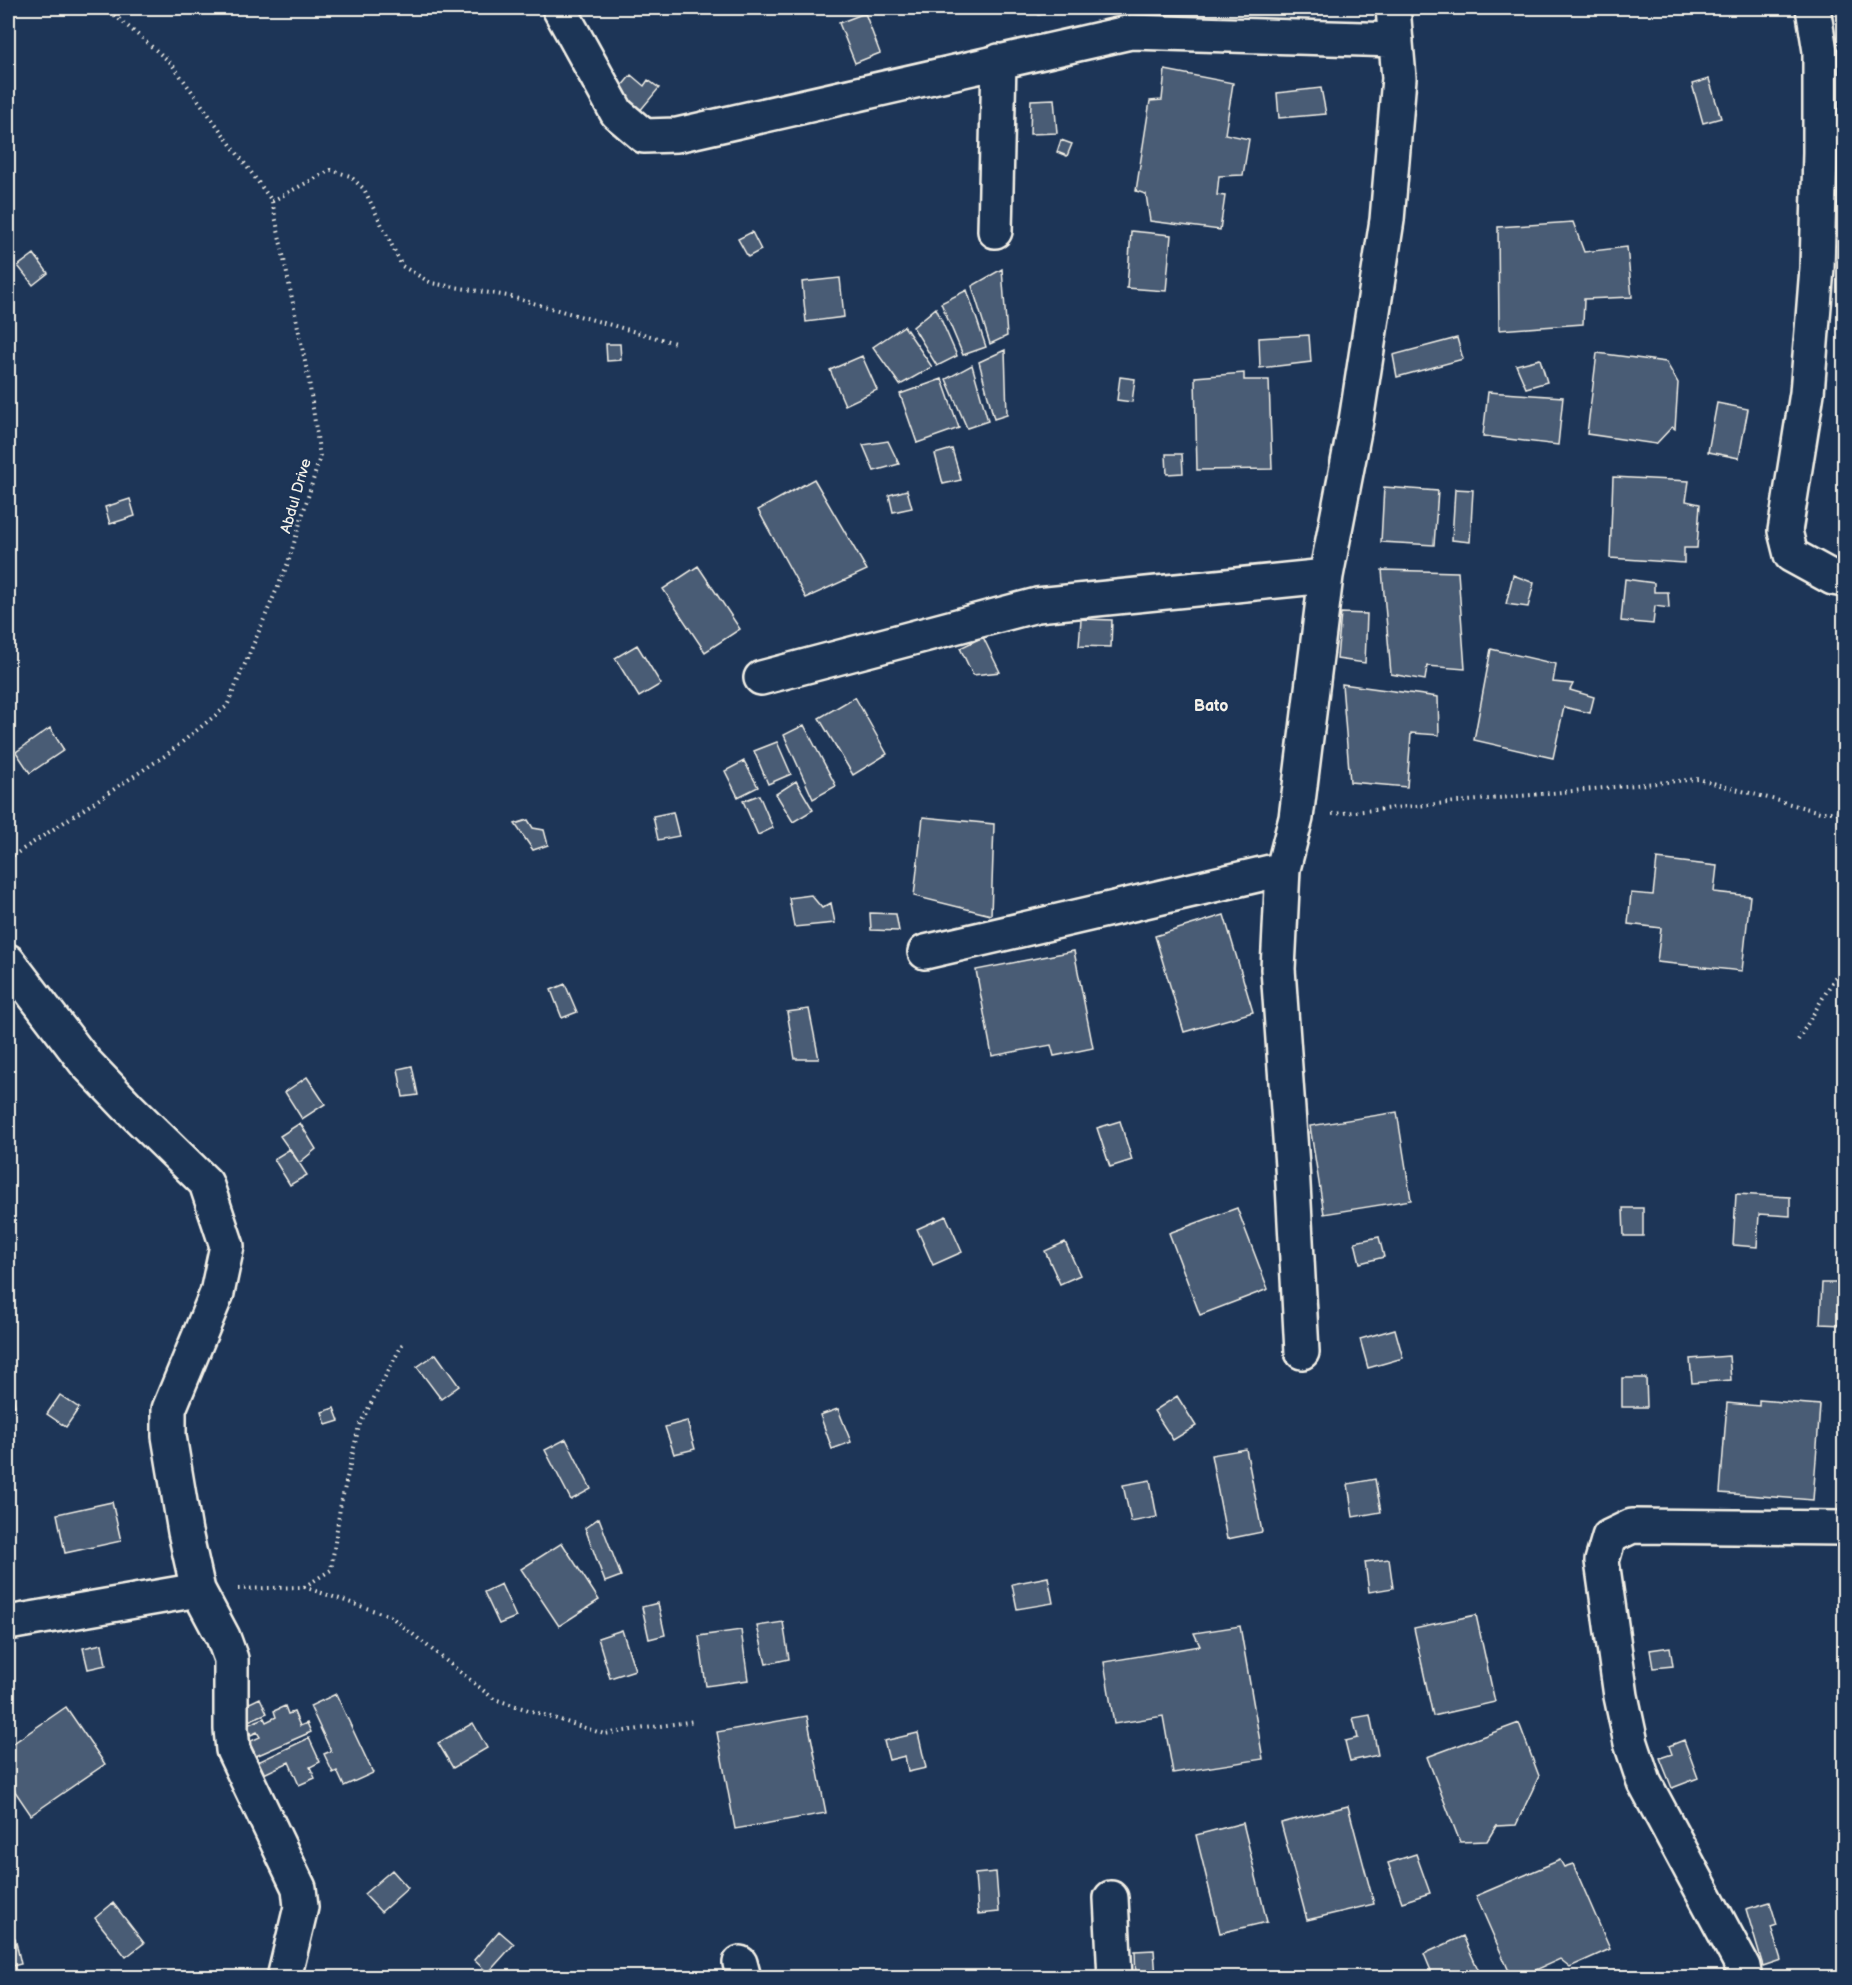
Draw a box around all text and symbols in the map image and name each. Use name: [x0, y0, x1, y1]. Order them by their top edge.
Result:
street label: Abdul Drive: [276, 456, 316, 536]
district label: Bato: [1194, 697, 1228, 716]

